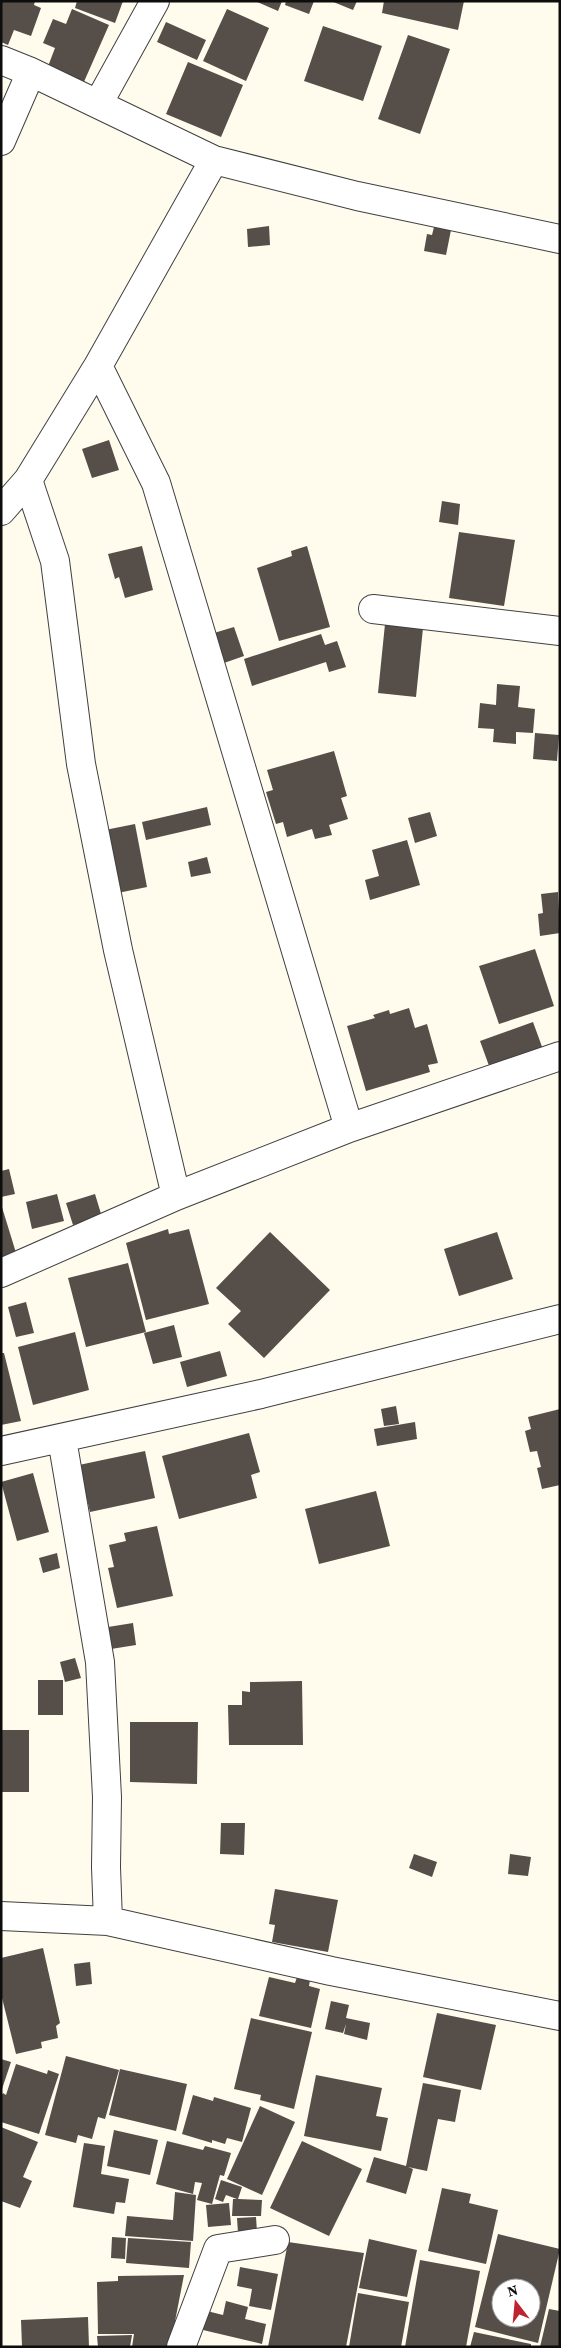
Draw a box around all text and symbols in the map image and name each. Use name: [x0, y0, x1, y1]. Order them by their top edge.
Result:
north arrow: [491, 2278, 541, 2328]
text: N: [505, 2279, 520, 2302]

